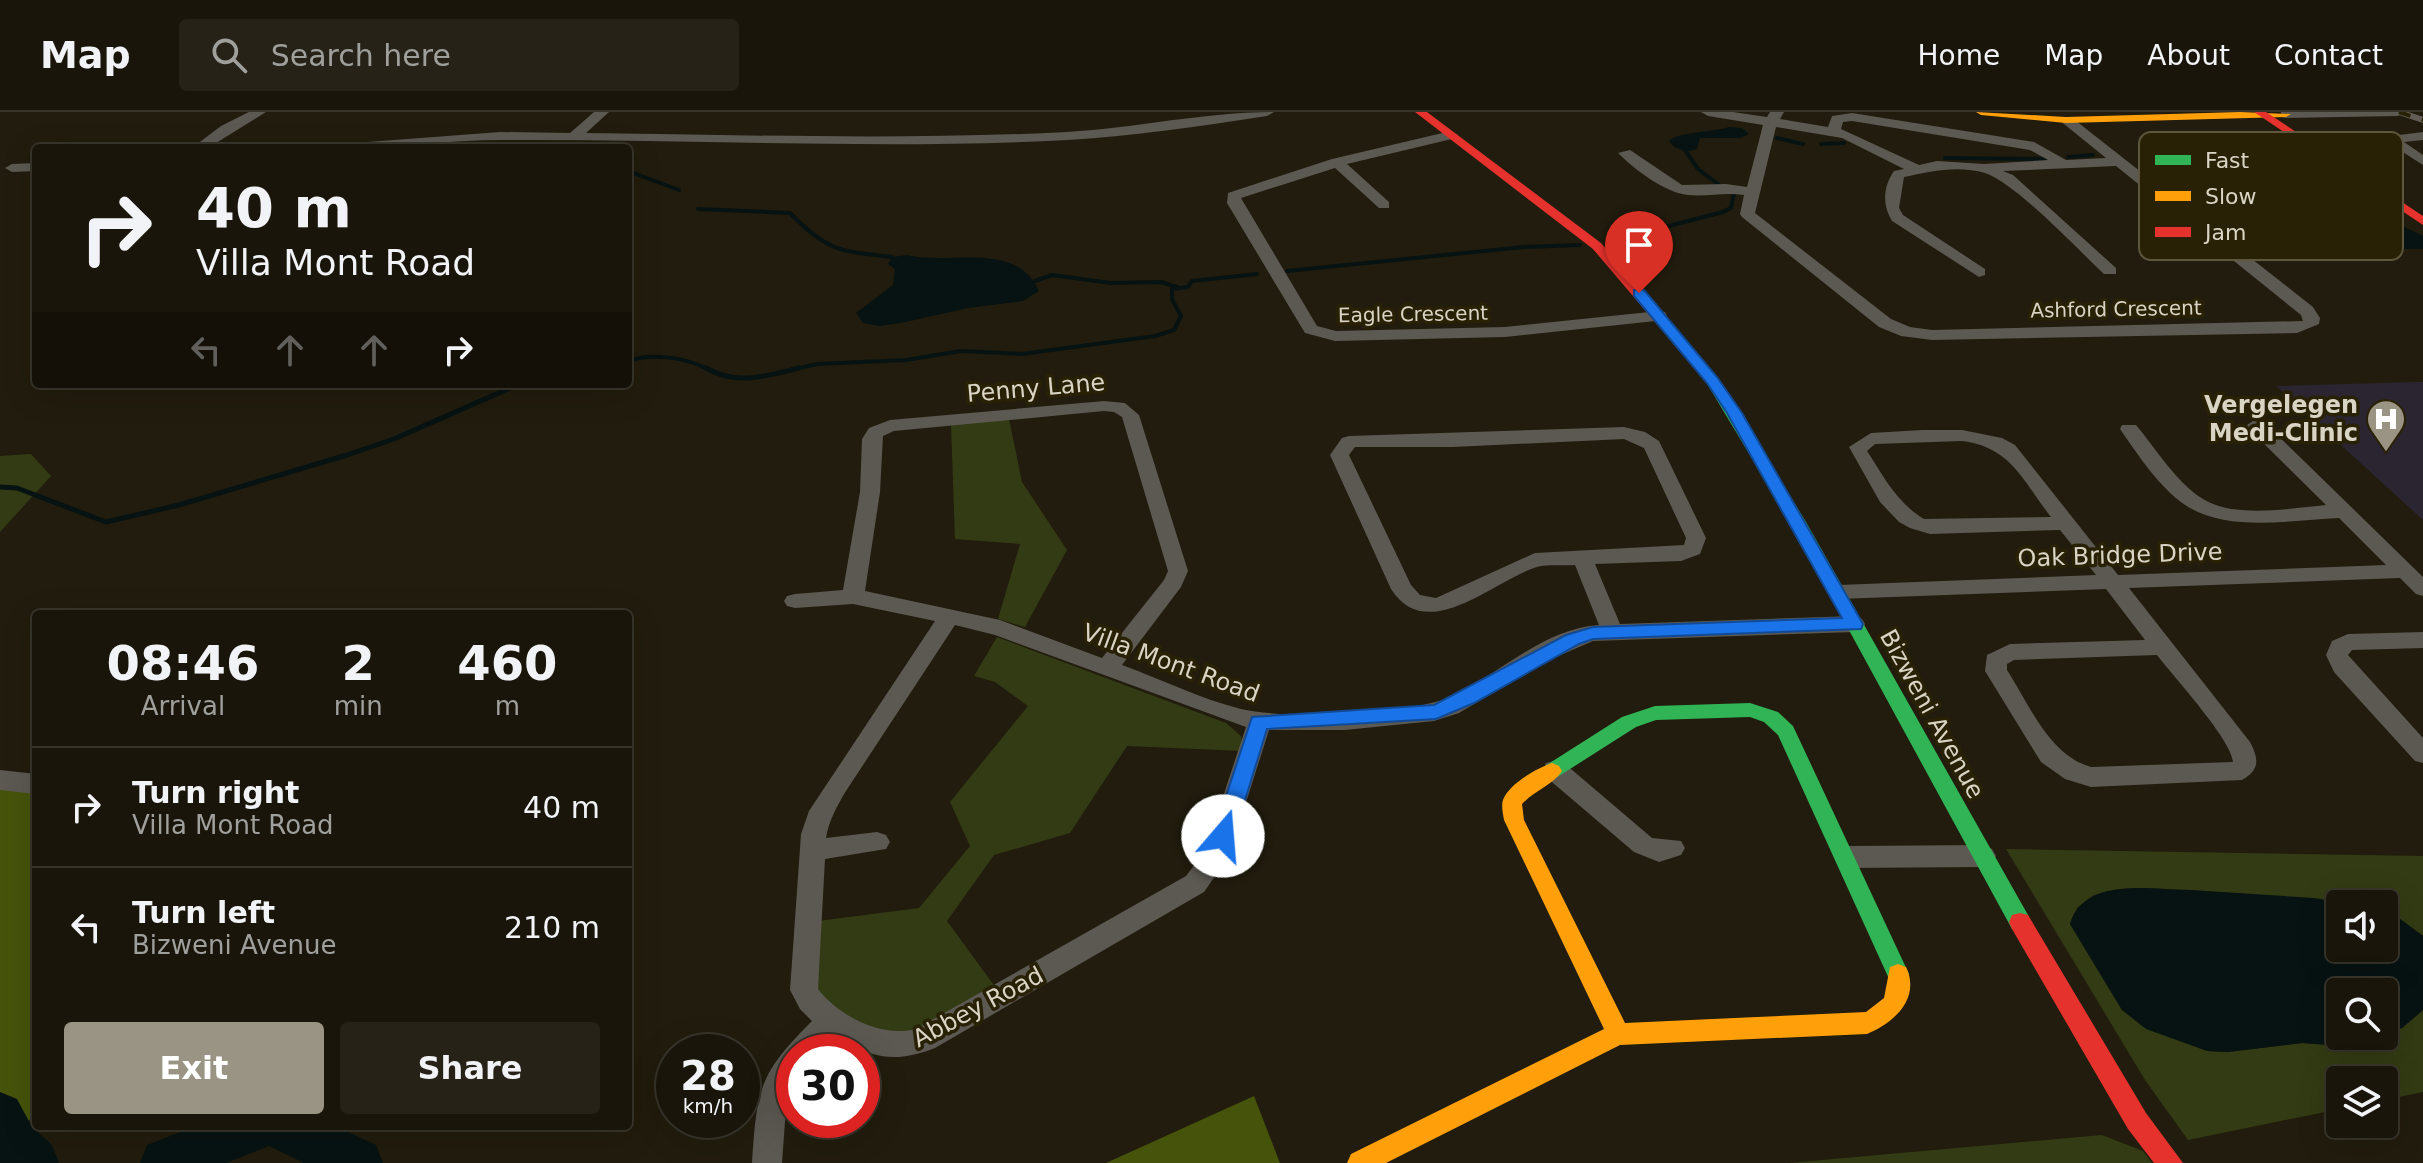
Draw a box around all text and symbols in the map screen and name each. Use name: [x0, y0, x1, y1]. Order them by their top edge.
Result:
search box: [179, 19, 739, 91]
text: Map: [40, 33, 131, 77]
icon: search: [207, 33, 251, 77]
text: Search here: [271, 38, 451, 73]
text: Home: [1917, 39, 2000, 72]
text: Map: [2044, 39, 2103, 72]
text: About: [2147, 39, 2230, 72]
text: Contact: [2274, 39, 2383, 72]
legend: [2139, 132, 2403, 260]
text: Fast: [2205, 148, 2250, 173]
text: 40 m: [196, 175, 352, 240]
icon: right: [64, 176, 168, 280]
text: Slow: [2205, 184, 2257, 209]
pin: [1605, 211, 1673, 293]
text: Jam: [2203, 220, 2246, 245]
icon: arrive: [1617, 223, 1661, 267]
text: Villa Mont Road: [196, 242, 475, 283]
street label: Ashford Crescent: [2030, 296, 2202, 322]
street label: Eagle Crescent: [1338, 301, 1488, 327]
icon: left: [184, 328, 228, 372]
icon: ahead: [268, 328, 312, 372]
icon: ahead: [352, 328, 396, 372]
icon: right: [436, 328, 480, 372]
street label: Penny Lane: [966, 368, 1106, 408]
place label: Vergelegen Medi-Clinic: [2204, 391, 2358, 447]
hospital icon: Vergelegen Medi-Clinic: [2365, 398, 2407, 453]
street label: Oak Bridge Drive: [2017, 537, 2223, 573]
street label: Villa Mont Road: [1079, 618, 1263, 708]
street label: Bizweni Avenue: [1874, 625, 1990, 803]
text: 08:46: [106, 635, 259, 691]
text: 2: [342, 635, 375, 691]
text: 460: [457, 635, 557, 691]
text: Arrival: [141, 691, 225, 721]
text: min: [334, 691, 383, 721]
text: m: [495, 691, 520, 721]
text: Turn right: [132, 775, 299, 810]
icon: right: [64, 785, 108, 829]
text: 40 m: [523, 790, 600, 825]
position arrow: [1181, 794, 1265, 878]
text: Villa Mont Road: [132, 810, 334, 840]
map controls: [2326, 890, 2398, 1138]
button: sound: [2326, 890, 2398, 962]
text: Turn left: [132, 895, 275, 930]
icon: left: [64, 905, 108, 949]
text: 210 m: [504, 910, 600, 945]
text: Bizweni Avenue: [132, 930, 337, 960]
street label: Abbey Road: [908, 961, 1048, 1053]
button: search: [2326, 978, 2398, 1050]
button: Exit: [64, 1022, 324, 1114]
button: Share: [340, 1022, 600, 1114]
speed limit sign: 30: [776, 1034, 880, 1138]
text: 28: [680, 1053, 736, 1099]
button: layers: [2326, 1066, 2398, 1138]
text: km/h: [683, 1094, 733, 1118]

